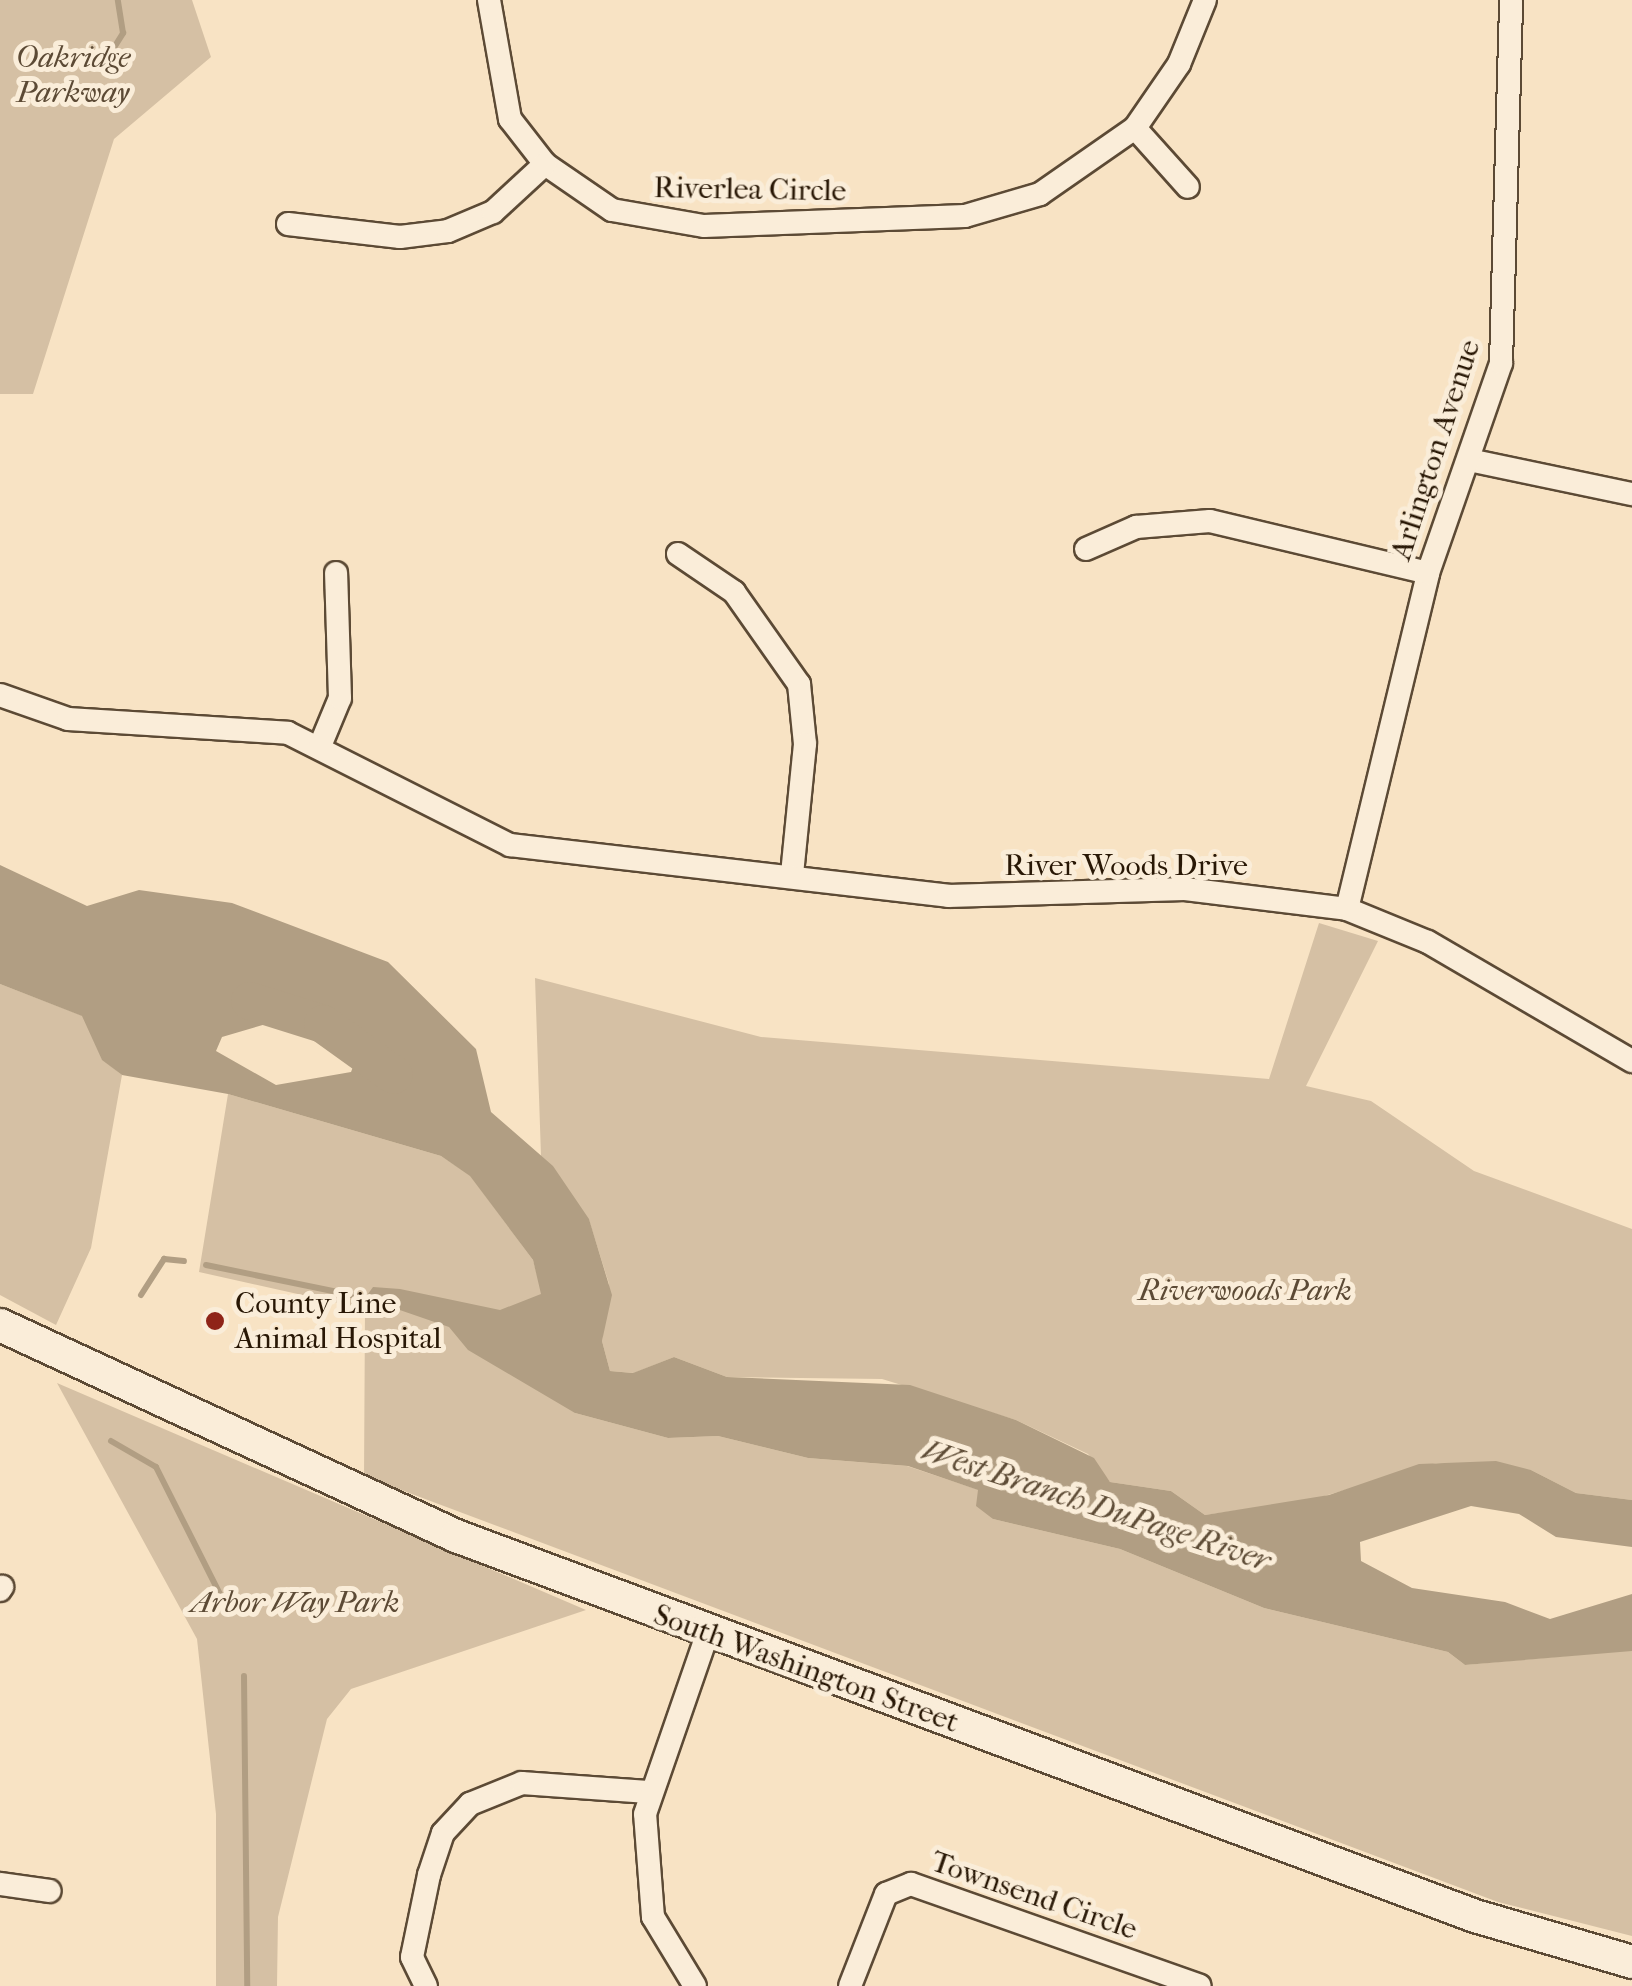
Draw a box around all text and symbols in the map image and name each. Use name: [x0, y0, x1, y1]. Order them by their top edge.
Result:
park label: Oakridge Parkway: [16, 40, 130, 110]
street label: Riverlea Circle: [653, 170, 847, 210]
street label: Arlington Avenue: [1383, 335, 1489, 565]
street label: River Woods Drive: [1004, 848, 1248, 884]
park label: Riverwoods Park: [1138, 1273, 1352, 1309]
place label: County Line Animal Hospital: [235, 1286, 442, 1356]
marker: County Line Animal Hospital: [204, 1310, 226, 1332]
water label: West Branch DuPage River: [917, 1431, 1275, 1581]
park label: Arbor Way Park: [191, 1585, 399, 1621]
street label: South Washington Street: [649, 1597, 963, 1741]
street label: Townsend Circle: [926, 1844, 1142, 1948]

